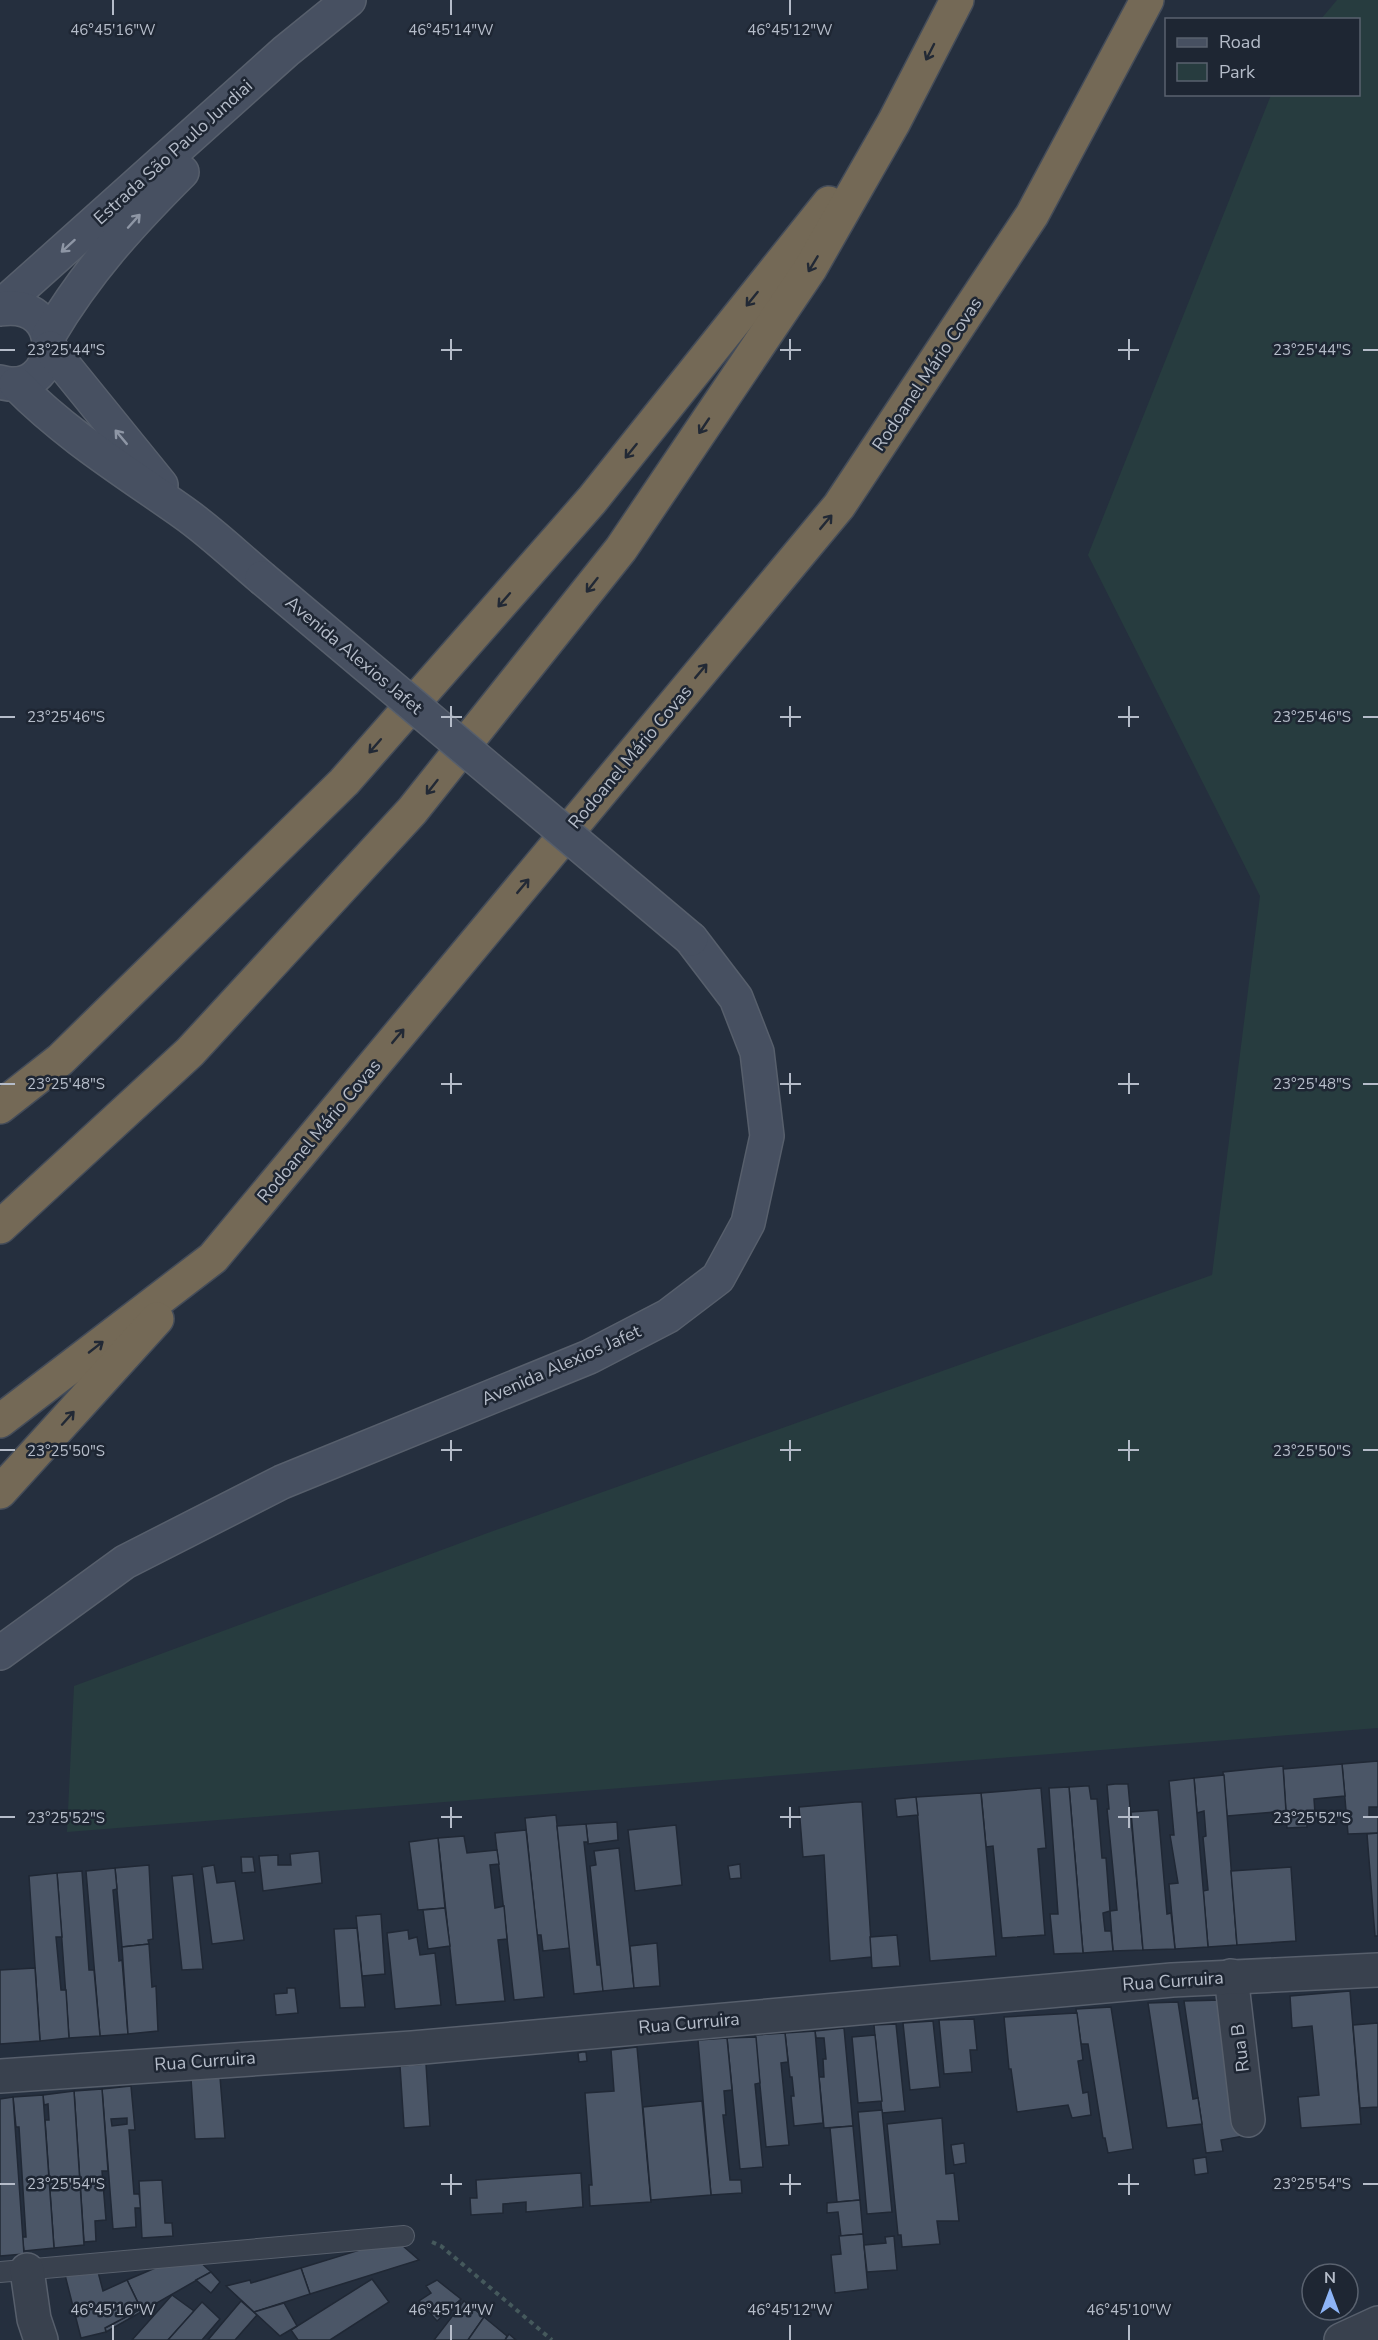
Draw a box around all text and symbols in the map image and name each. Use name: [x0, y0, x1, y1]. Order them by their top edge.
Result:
legend: [1165, 18, 1360, 96]
text: 46°45'16"W: [70, 20, 156, 40]
text: 46°45'14"W: [408, 20, 494, 40]
text: 46°45'12"W: [747, 20, 833, 40]
text: Road: [1219, 30, 1261, 54]
one-way arrow: [924, 43, 936, 60]
text: Park: [1219, 60, 1256, 84]
street label: Estrada São Paulo Jundiai: [88, 74, 258, 230]
one-way arrow: [127, 213, 141, 228]
one-way arrow: [61, 239, 76, 253]
one-way arrow: [806, 255, 818, 272]
one-way arrow: [746, 291, 759, 307]
street label: Rodoanel Mário Covas: [867, 292, 987, 456]
text: 23°25'44"S: [27, 340, 105, 360]
text: 23°25'44"S: [1273, 340, 1351, 360]
one-way arrow: [698, 417, 710, 434]
one-way arrow: [115, 429, 128, 445]
one-way arrow: [624, 443, 637, 459]
one-way arrow: [820, 514, 833, 530]
one-way arrow: [586, 577, 599, 593]
street label: Avenida Alexios Jafet: [280, 590, 428, 720]
one-way arrow: [497, 592, 511, 607]
one-way arrow: [695, 663, 708, 679]
street label: Rodoanel Mário Covas: [563, 680, 697, 834]
text: 23°25'46"S: [27, 707, 105, 727]
text: 23°25'46"S: [1273, 707, 1351, 727]
one-way arrow: [369, 738, 382, 754]
one-way arrow: [425, 779, 438, 795]
one-way arrow: [516, 878, 529, 894]
one-way arrow: [391, 1028, 404, 1044]
street label: Rodoanel Mário Covas: [252, 1054, 386, 1208]
text: 23°25'48"S: [27, 1074, 105, 1094]
text: 23°25'48"S: [1273, 1074, 1351, 1094]
street label: Avenida Alexios Jafet: [477, 1319, 645, 1411]
one-way arrow: [88, 1341, 104, 1354]
one-way arrow: [61, 1411, 75, 1426]
text: 23°25'50"S: [27, 1441, 105, 1461]
text: 23°25'50"S: [1273, 1441, 1351, 1461]
text: 23°25'52"S: [27, 1808, 105, 1828]
text: 23°25'52"S: [1273, 1808, 1351, 1828]
street label: Rua Curruira: [1122, 1965, 1224, 1997]
street label: Rua Curruira: [637, 2007, 741, 2039]
street label: Rua B: [1225, 2022, 1255, 2074]
street label: Rua Curruira: [154, 2045, 256, 2077]
text: 23°25'54"S: [27, 2174, 105, 2194]
text: 23°25'54"S: [1273, 2174, 1351, 2194]
north arrow: [1300, 2262, 1360, 2322]
text: N: [1324, 2267, 1336, 2289]
text: 46°45'16"W: [70, 2300, 156, 2320]
text: 46°45'14"W: [408, 2300, 494, 2320]
text: 46°45'12"W: [747, 2300, 833, 2320]
text: 46°45'10"W: [1086, 2300, 1172, 2320]

